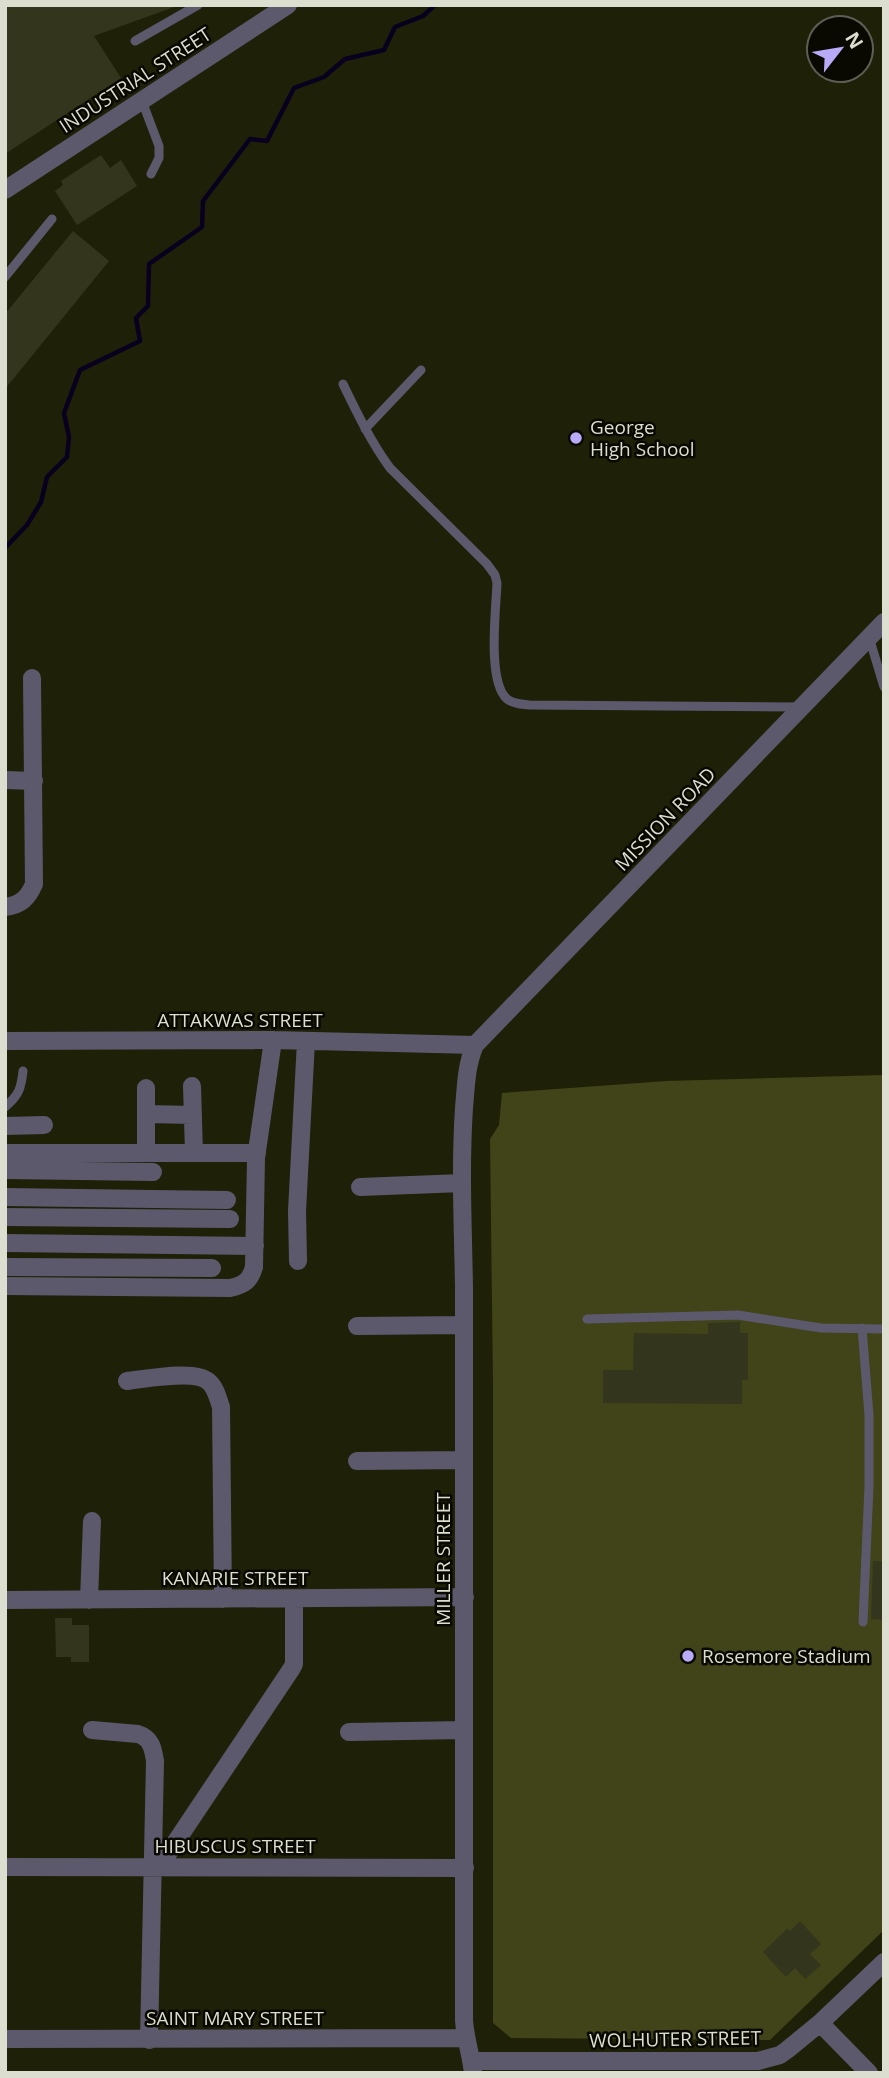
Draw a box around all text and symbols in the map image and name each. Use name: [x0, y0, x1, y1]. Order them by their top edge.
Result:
north arrow: [805, 14, 875, 84]
street label: INDUSTRIAL STREET: [54, 21, 216, 139]
text: N: [839, 27, 870, 54]
place label: George High School: [590, 414, 695, 462]
marker: George High School: [568, 430, 584, 446]
street label: MISSION ROAD: [609, 761, 721, 877]
street label: ATTAKWAS STREET: [157, 1007, 323, 1033]
street label: MILLER STREET: [430, 1492, 456, 1626]
street label: KANARIE STREET: [162, 1565, 309, 1591]
place label: Rosemore Stadium: [702, 1643, 871, 1669]
marker: Rosemore Stadium: [680, 1648, 696, 1664]
street label: HIBUSCUS STREET: [154, 1833, 316, 1859]
street label: SAINT MARY STREET: [146, 2005, 325, 2031]
street label: WOLHUTER STREET: [589, 2024, 762, 2053]

